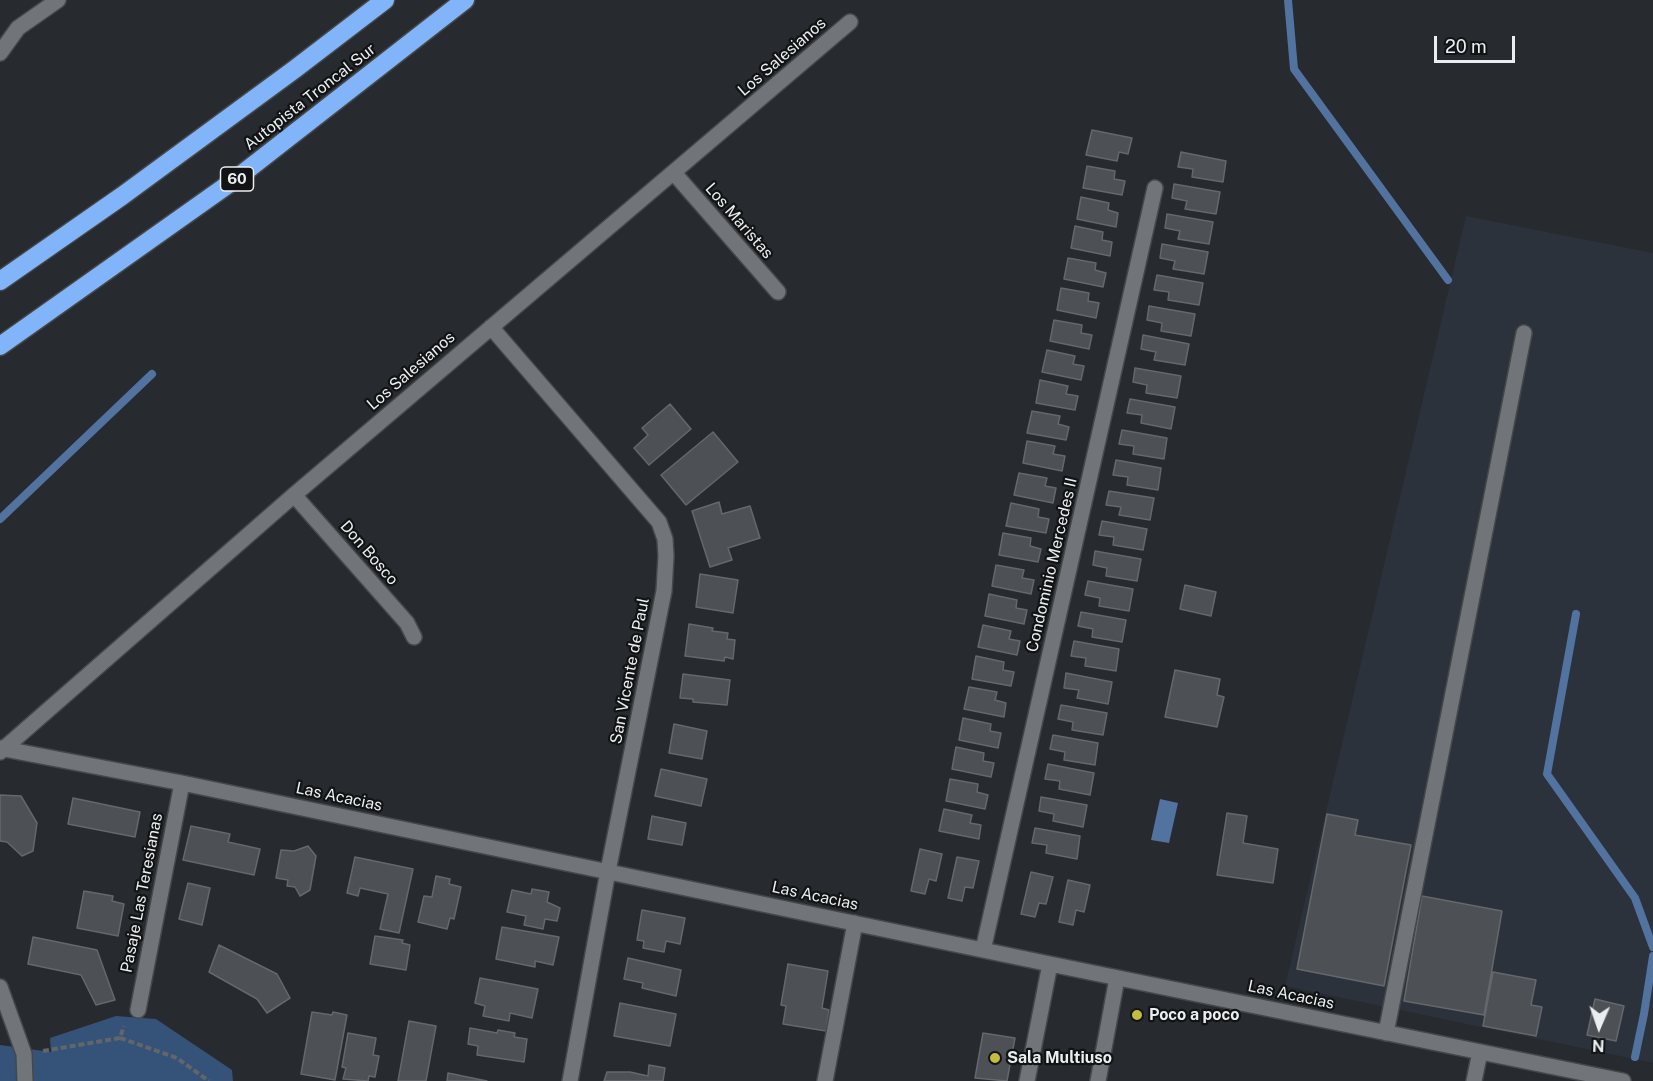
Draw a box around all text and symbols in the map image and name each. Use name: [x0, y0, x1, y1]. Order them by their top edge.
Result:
street label: Los Salesianos: [734, 14, 830, 100]
scale bar: [1437, 24, 1518, 62]
text: 20 m: [1445, 36, 1487, 57]
street label: Autopista Troncal Sur: [240, 40, 380, 154]
road number: 60: [220, 167, 254, 191]
street label: Los Maristas: [701, 179, 777, 263]
street label: Los Salesianos: [363, 328, 459, 414]
street label: Condominio Mercedes II: [1023, 476, 1081, 654]
street label: Don Bosco: [336, 517, 402, 589]
street label: San Vicente de Paul: [606, 596, 654, 746]
street label: Las Acacias: [294, 778, 384, 816]
street label: Pasaje Las Teresianas: [117, 812, 167, 974]
street label: Las Acacias: [770, 877, 860, 915]
street label: Las Acacias: [1246, 976, 1336, 1014]
north arrow: [1569, 997, 1629, 1057]
place label: Poco a poco: [1149, 1005, 1239, 1025]
marker: Poco a poco: [1130, 1008, 1144, 1022]
text: N: [1592, 1036, 1605, 1055]
place label: Sala Multiuso: [1007, 1048, 1112, 1068]
marker: Sala Multiuso: [988, 1051, 1002, 1065]

